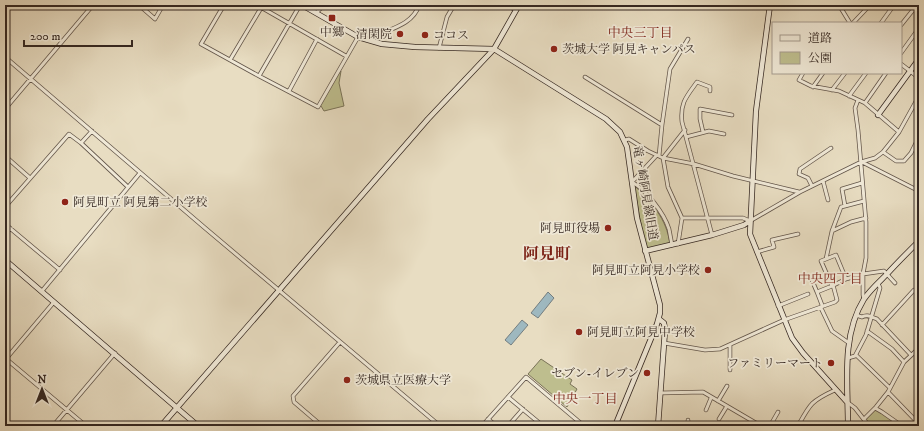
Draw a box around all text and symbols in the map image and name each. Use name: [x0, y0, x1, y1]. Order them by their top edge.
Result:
marker: 中郷: [327, 13, 337, 23]
scale bar: [24, 22, 132, 48]
legend: [772, 22, 902, 74]
place label: 中郷: [320, 25, 345, 40]
district label: 中央三丁目: [607, 25, 673, 41]
place label: 清閑院: [356, 27, 392, 42]
place label: ココス: [433, 28, 469, 43]
text: 200 m: [30, 29, 60, 44]
marker: 清閑院: [395, 29, 405, 39]
marker: ココス: [420, 30, 430, 40]
text: 道路: [808, 31, 832, 46]
place label: 茨城大学 阿見キャンパス: [562, 42, 696, 57]
marker: 茨城大学 阿見キャンパス: [549, 44, 559, 54]
text: 公園: [808, 51, 832, 66]
street label: 竜ヶ崎阿見線旧道: [629, 144, 661, 242]
place label: 阿見町立 阿見第二小学校: [73, 195, 208, 210]
marker: 阿見町立 阿見第二小学校: [60, 197, 70, 207]
place label: 阿見町役場: [540, 221, 600, 236]
marker: 阿見町役場: [603, 223, 613, 233]
district label: 阿見町: [523, 244, 571, 264]
place label: 阿見町立阿見小学校: [592, 263, 700, 278]
marker: 阿見町立阿見小学校: [703, 265, 713, 275]
district label: 中央四丁目: [797, 271, 863, 287]
place label: 阿見町立阿見中学校: [587, 325, 695, 340]
marker: 阿見町立阿見中学校: [574, 327, 584, 337]
place label: ファミリーマート: [727, 356, 823, 371]
marker: ファミリーマート: [826, 358, 836, 368]
place label: セブン-イレブン: [551, 366, 639, 381]
marker: セブン-イレブン: [642, 368, 652, 378]
north arrow: [22, 369, 62, 409]
text: N: [37, 373, 47, 387]
place label: 茨城県立医療大学: [355, 373, 451, 388]
marker: 茨城県立医療大学: [342, 375, 352, 385]
district label: 中央一丁目: [552, 391, 618, 407]

